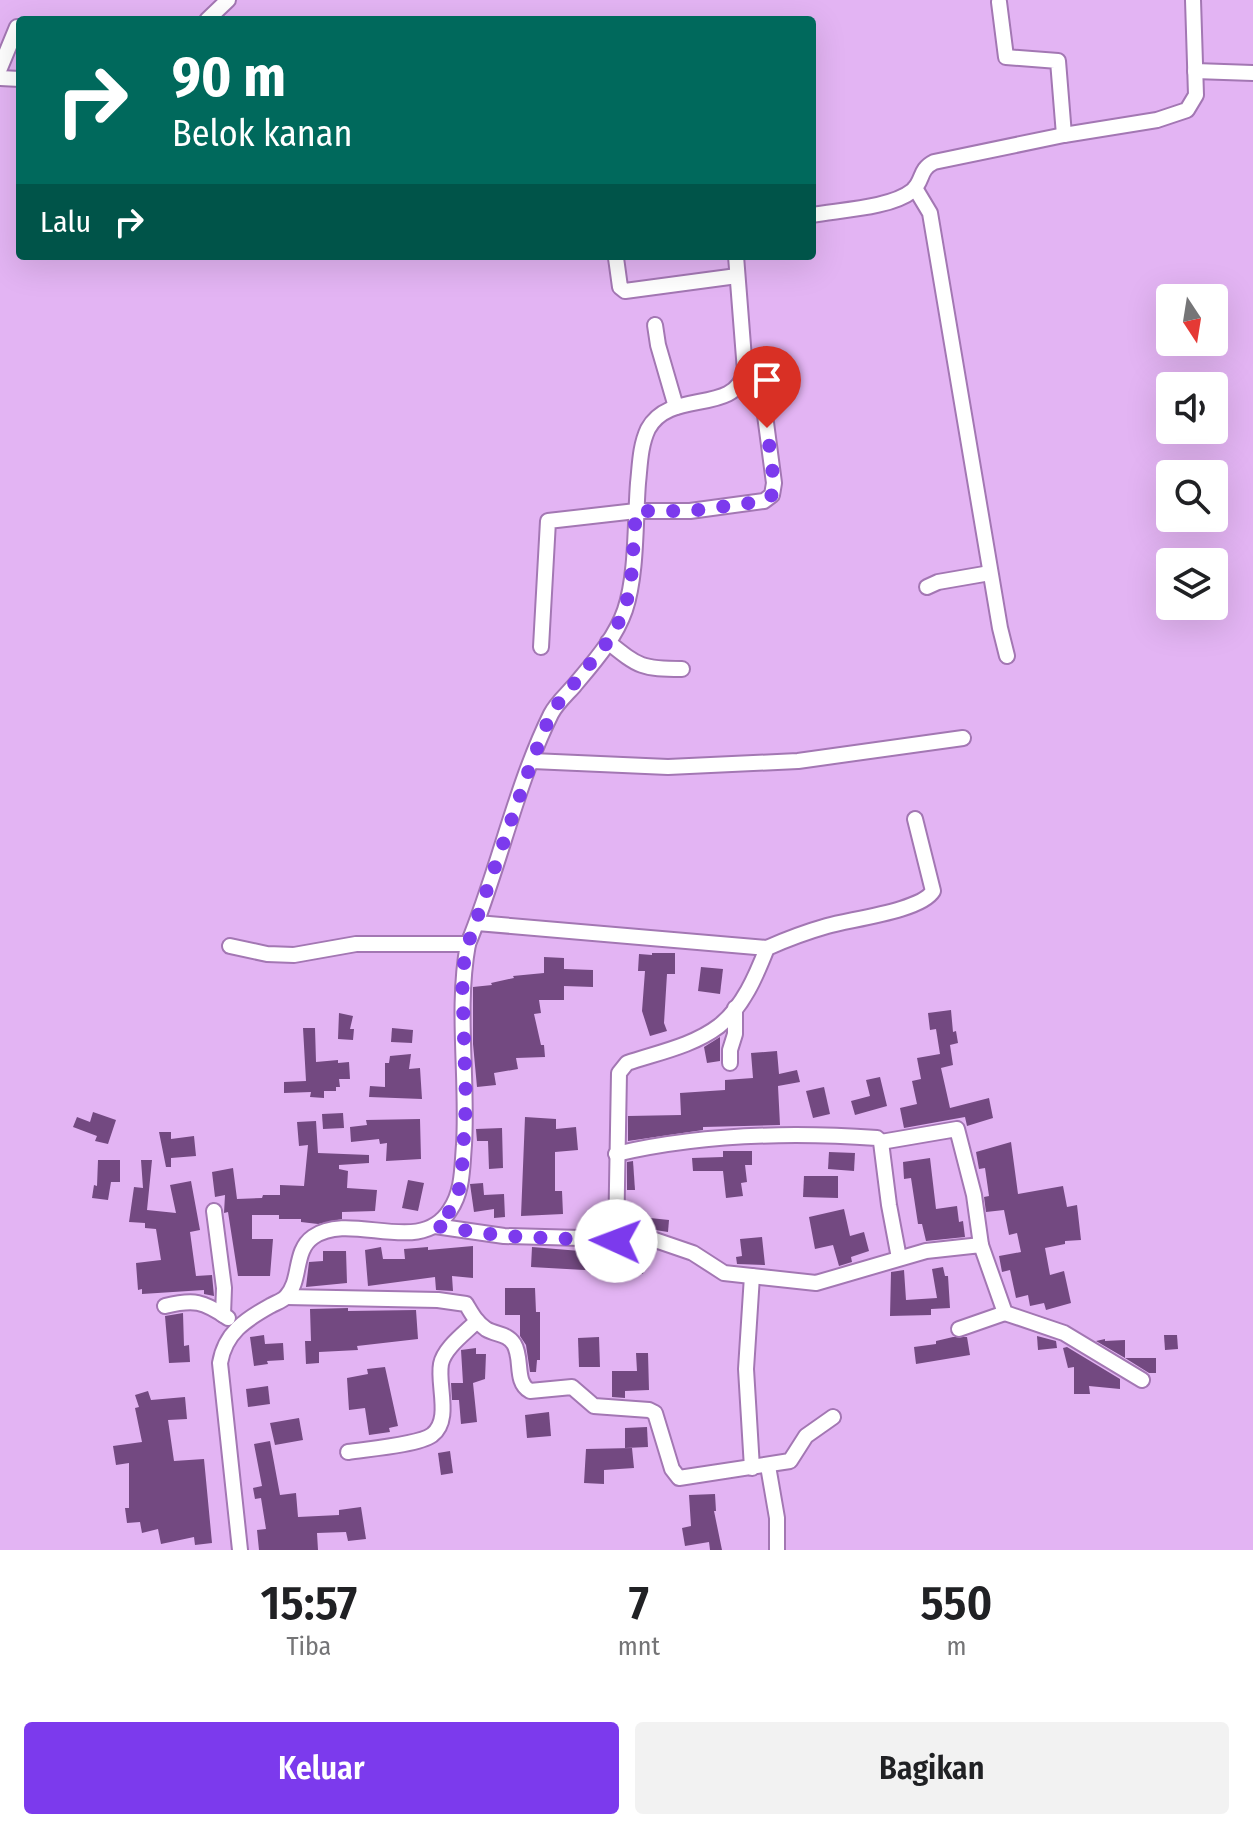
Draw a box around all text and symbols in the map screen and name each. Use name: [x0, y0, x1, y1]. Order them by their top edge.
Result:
text: 90 m: [172, 44, 286, 111]
icon: right: [40, 48, 144, 152]
text: Belok kanan: [172, 112, 352, 156]
icon: right: [107, 200, 151, 244]
text: Lalu: [40, 204, 91, 240]
north arrow: [1156, 284, 1228, 356]
map controls: [1156, 284, 1228, 620]
pin: [733, 346, 801, 428]
icon: arrive: [745, 358, 789, 402]
button: sound: [1156, 372, 1228, 444]
button: search: [1156, 460, 1228, 532]
button: layers: [1156, 548, 1228, 620]
position arrow: [574, 1199, 658, 1283]
text: 15:57: [261, 1574, 357, 1632]
text: 7: [629, 1574, 649, 1632]
text: 550: [920, 1574, 992, 1632]
text: Tiba: [286, 1631, 331, 1662]
text: mnt: [618, 1631, 660, 1662]
text: m: [946, 1631, 966, 1662]
button: Keluar: [24, 1722, 619, 1814]
button: Bagikan: [635, 1722, 1229, 1814]

